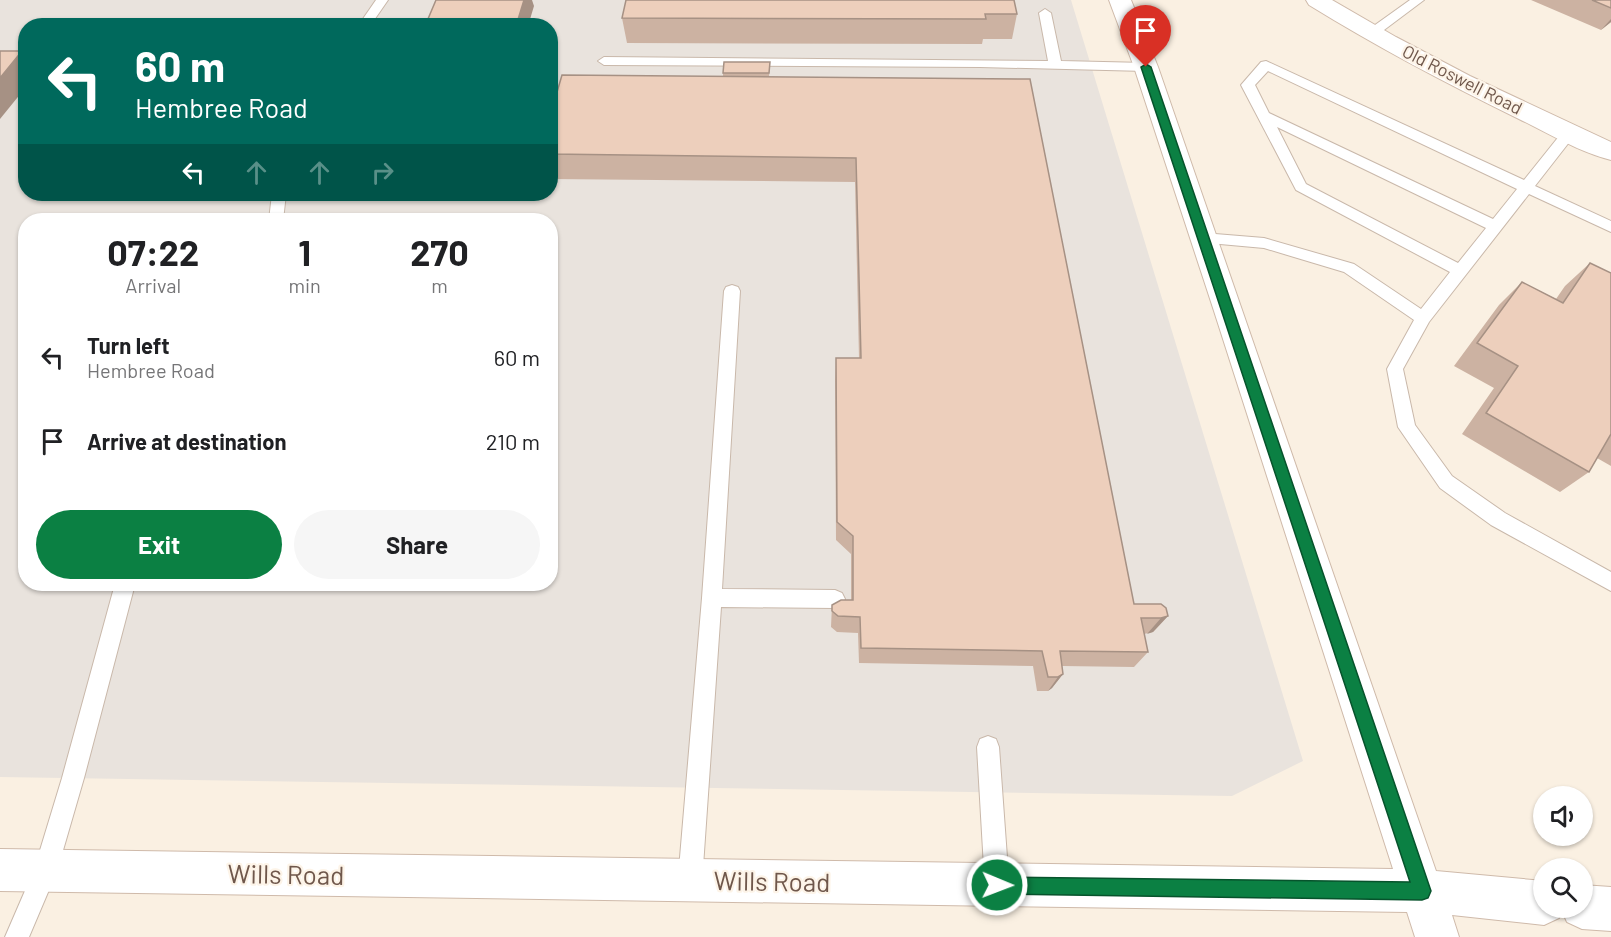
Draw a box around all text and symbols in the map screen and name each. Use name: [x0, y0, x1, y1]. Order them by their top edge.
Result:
pin: [1120, 5, 1171, 67]
icon: arrive: [1129, 14, 1162, 47]
street label: Old Roswell Road: [1399, 39, 1526, 119]
text: 60 m: [135, 40, 225, 90]
icon: left: [36, 42, 114, 120]
text: Hembree Road: [135, 91, 308, 123]
icon: left: [177, 156, 210, 189]
icon: ahead: [240, 156, 273, 189]
icon: ahead: [303, 156, 336, 189]
icon: right: [366, 156, 399, 189]
text: 07:22: [107, 230, 199, 273]
text: 1: [298, 230, 311, 273]
text: 270: [410, 230, 469, 273]
text: Arrival: [125, 273, 181, 297]
text: min: [288, 273, 321, 297]
text: m: [431, 273, 448, 297]
text: Turn left: [87, 332, 170, 358]
icon: left: [36, 341, 69, 374]
text: 60 m: [494, 344, 540, 370]
text: Hembree Road: [87, 358, 215, 382]
icon: arrive: [36, 425, 69, 458]
text: Arrive at destination: [87, 428, 286, 454]
text: 210 m: [486, 428, 540, 454]
button: Exit: [36, 510, 282, 579]
button: Share: [294, 510, 540, 579]
map controls: [1533, 786, 1593, 918]
button: sound: [1533, 786, 1593, 846]
position arrow: [965, 853, 1029, 917]
street label: Wills Road: [227, 857, 345, 890]
button: search: [1533, 858, 1593, 918]
street label: Wills Road: [713, 864, 831, 897]

